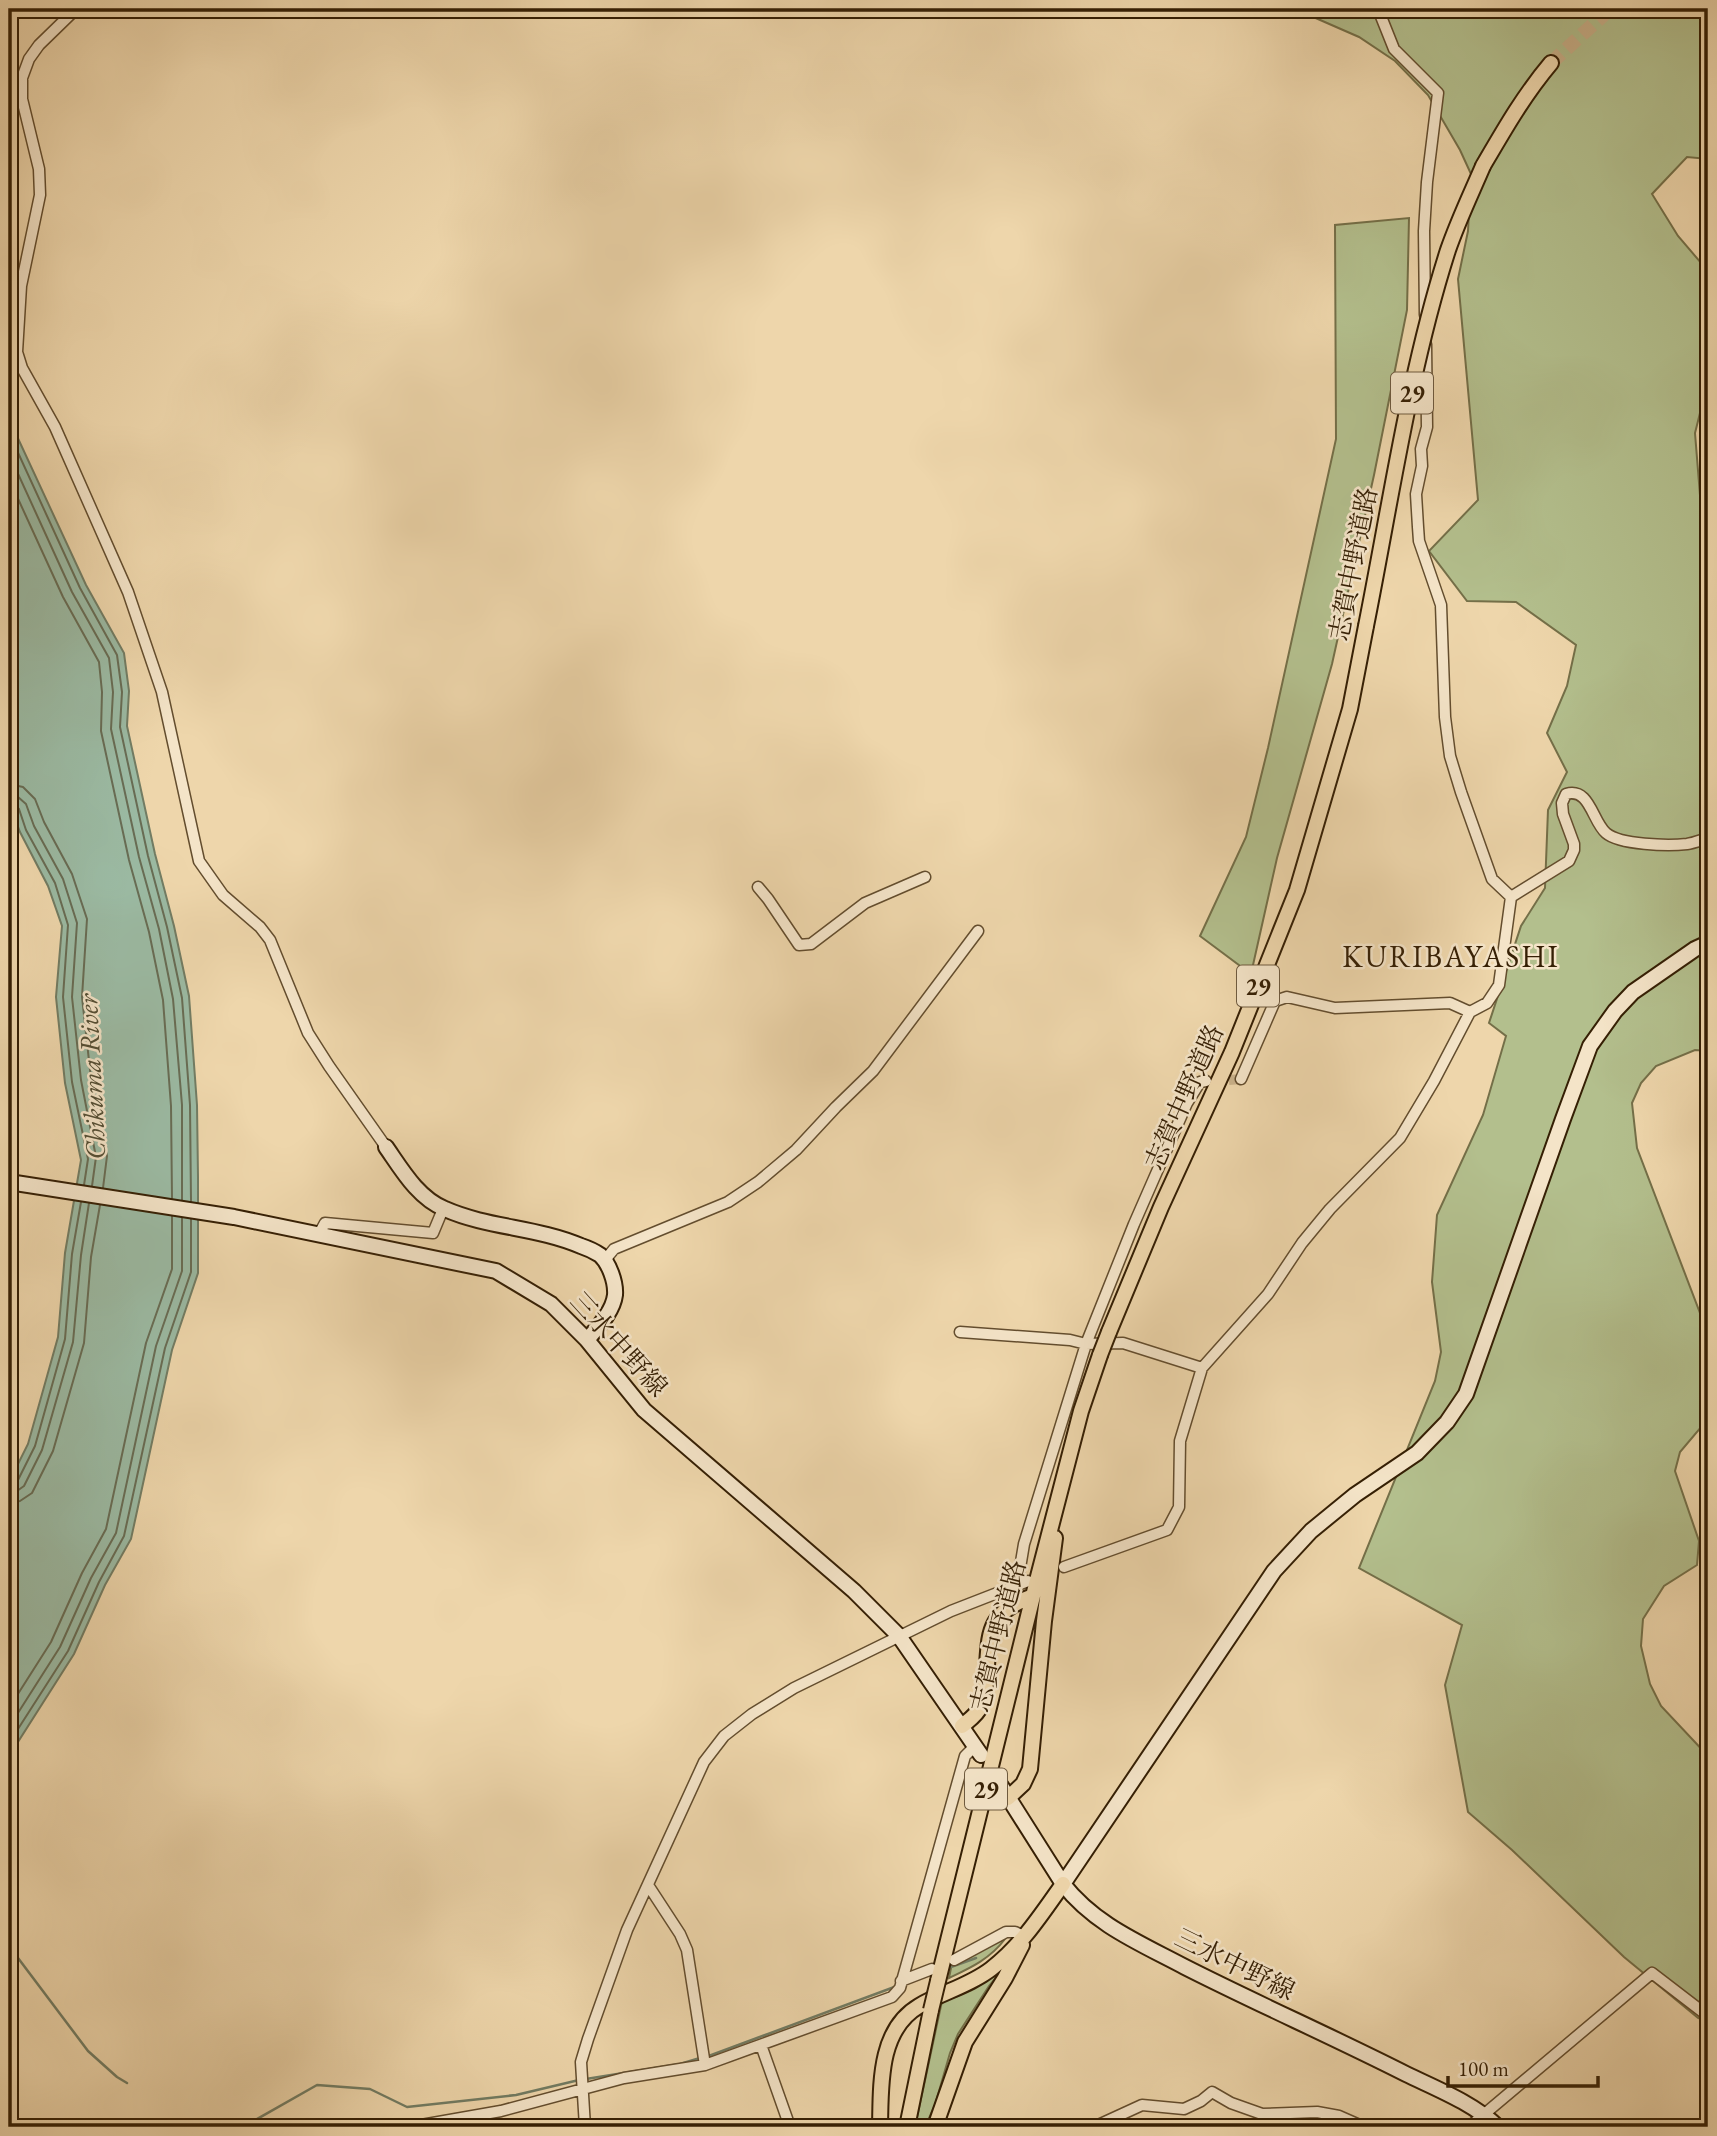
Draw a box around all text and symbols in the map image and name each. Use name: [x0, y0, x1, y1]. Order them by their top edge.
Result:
road number: 29: [1391, 372, 1433, 414]
street label: 志賀中野道路: [1321, 484, 1385, 644]
district label: KURIBAYASHI: [1342, 937, 1560, 976]
road number: 29: [1237, 966, 1279, 1006]
water label: Chikuma River: [69, 992, 113, 1161]
street label: 志賀中野道路: [1137, 1019, 1231, 1175]
street label: 三水中野線: [563, 1284, 675, 1404]
street label: 志賀中野道路: [963, 1556, 1033, 1716]
road number: 29: [965, 1769, 1007, 1810]
street label: 三水中野線: [1169, 1920, 1301, 2008]
scale bar: [1448, 2045, 1598, 2089]
text: 100 m: [1458, 2055, 1509, 2082]

